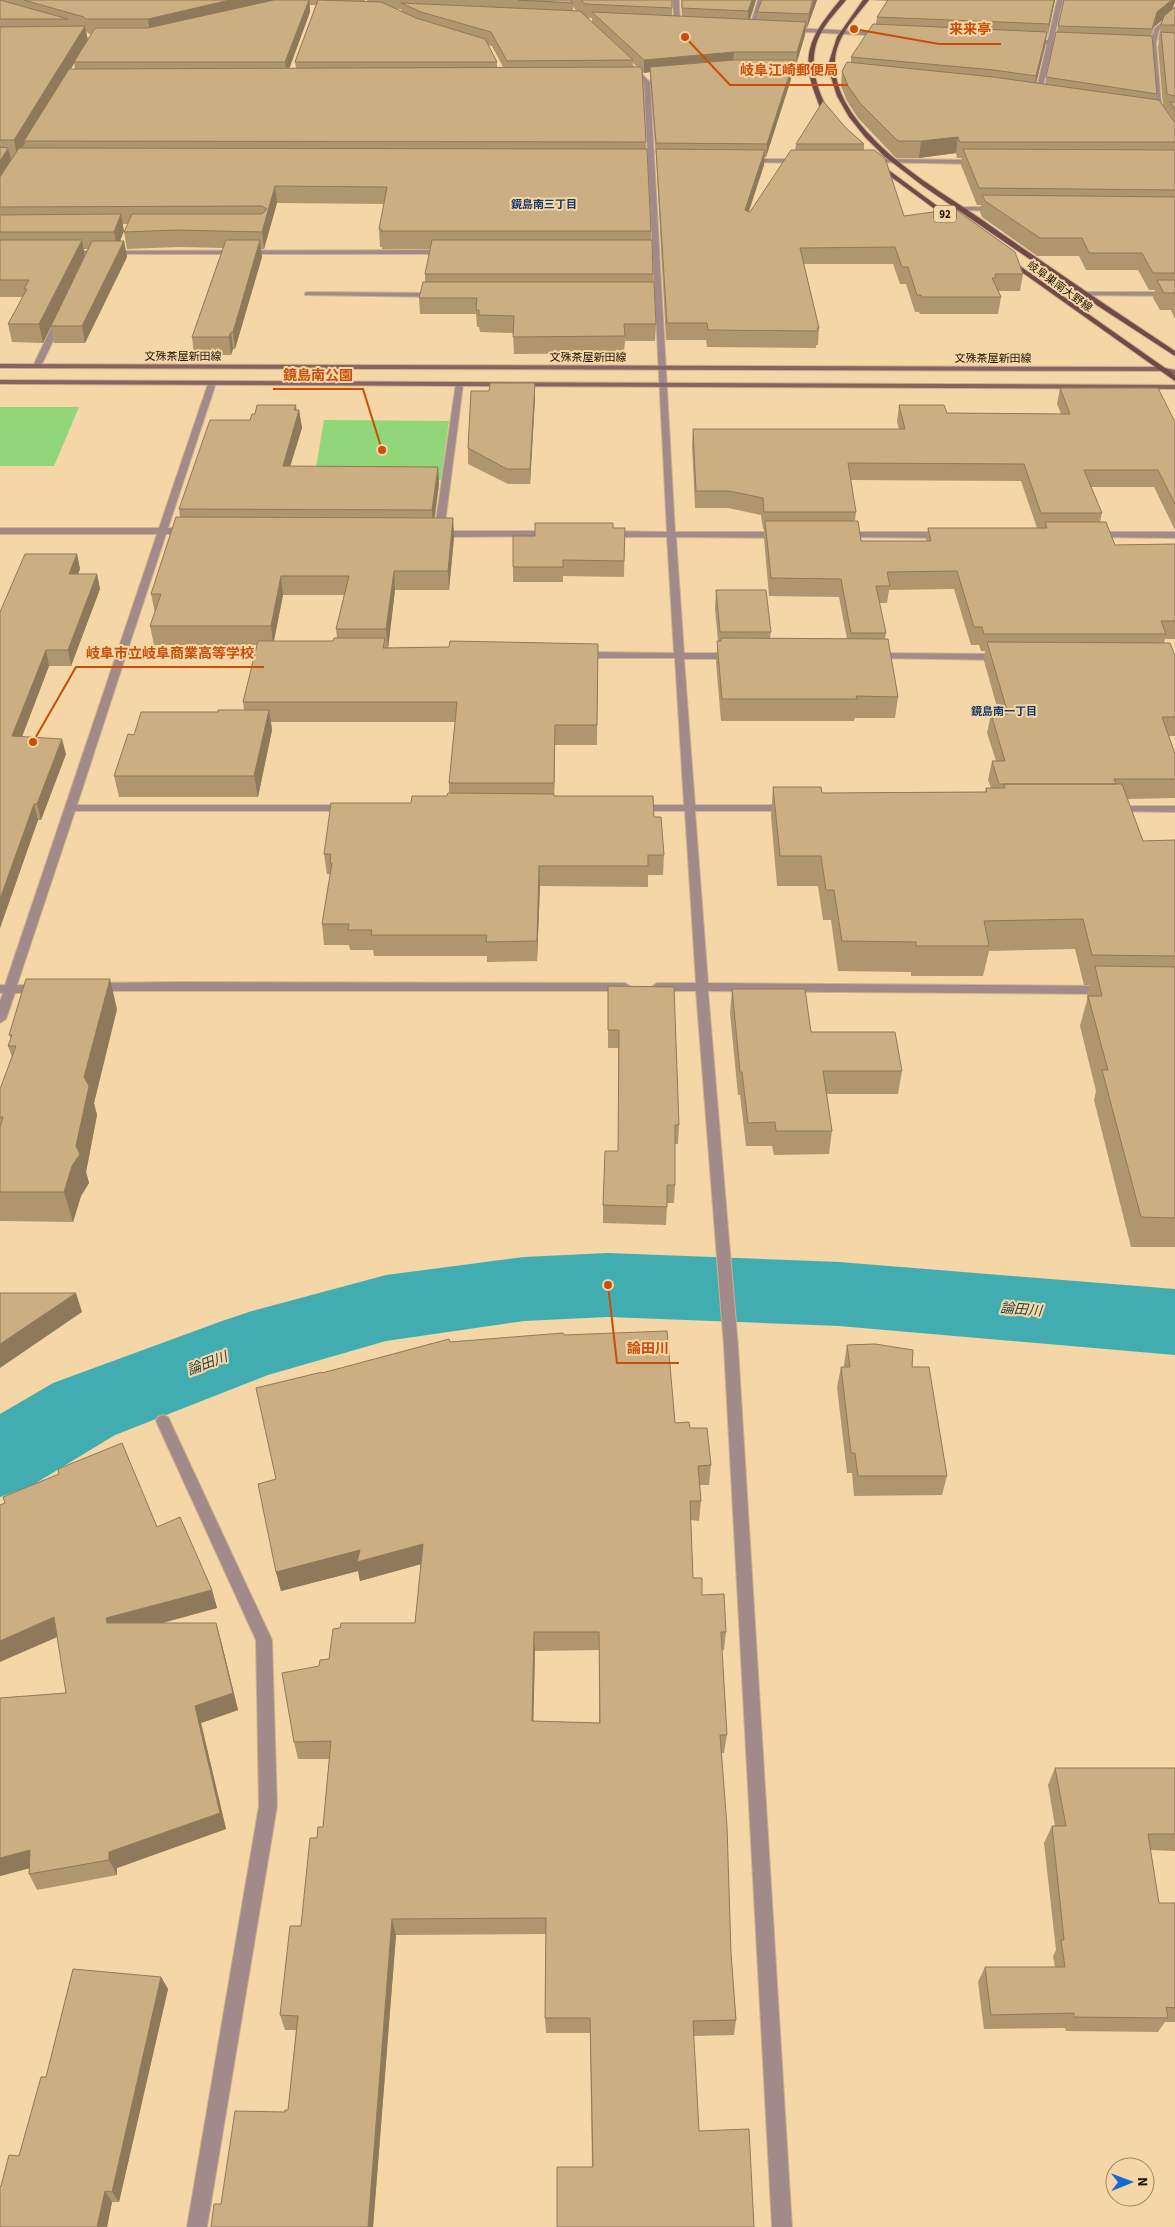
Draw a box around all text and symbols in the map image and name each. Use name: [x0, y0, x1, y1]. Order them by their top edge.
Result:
callout: 来来亭: [939, 15, 1001, 44]
text: 来来亭: [949, 20, 991, 40]
callout: 岐阜江崎郵便局: [730, 56, 848, 85]
text: 岐阜江崎郵便局: [740, 61, 838, 81]
district label: 鏡島南三丁目: [511, 197, 577, 212]
road number: 92: [934, 205, 956, 222]
street label: 岐阜巣南大野線: [1024, 258, 1095, 315]
street label: 文殊茶屋新田線: [145, 349, 222, 364]
street label: 文殊茶屋新田線: [550, 350, 627, 365]
street label: 文殊茶屋新田線: [955, 351, 1032, 366]
callout: 鏡島南公園: [273, 360, 363, 389]
text: 鏡島南公園: [283, 366, 353, 386]
callout: 岐阜市立岐阜商業高等学校: [76, 638, 264, 667]
text: 岐阜市立岐阜商業高等学校: [86, 644, 254, 664]
district label: 鏡島南一丁目: [971, 704, 1037, 719]
water label: 論田川: [999, 1298, 1045, 1322]
callout: 論田川: [617, 1334, 679, 1363]
text: 論田川: [627, 1339, 669, 1359]
water label: 論田川: [184, 1346, 232, 1381]
north arrow: [1105, 2157, 1155, 2207]
text: N: [1132, 2177, 1152, 2187]

